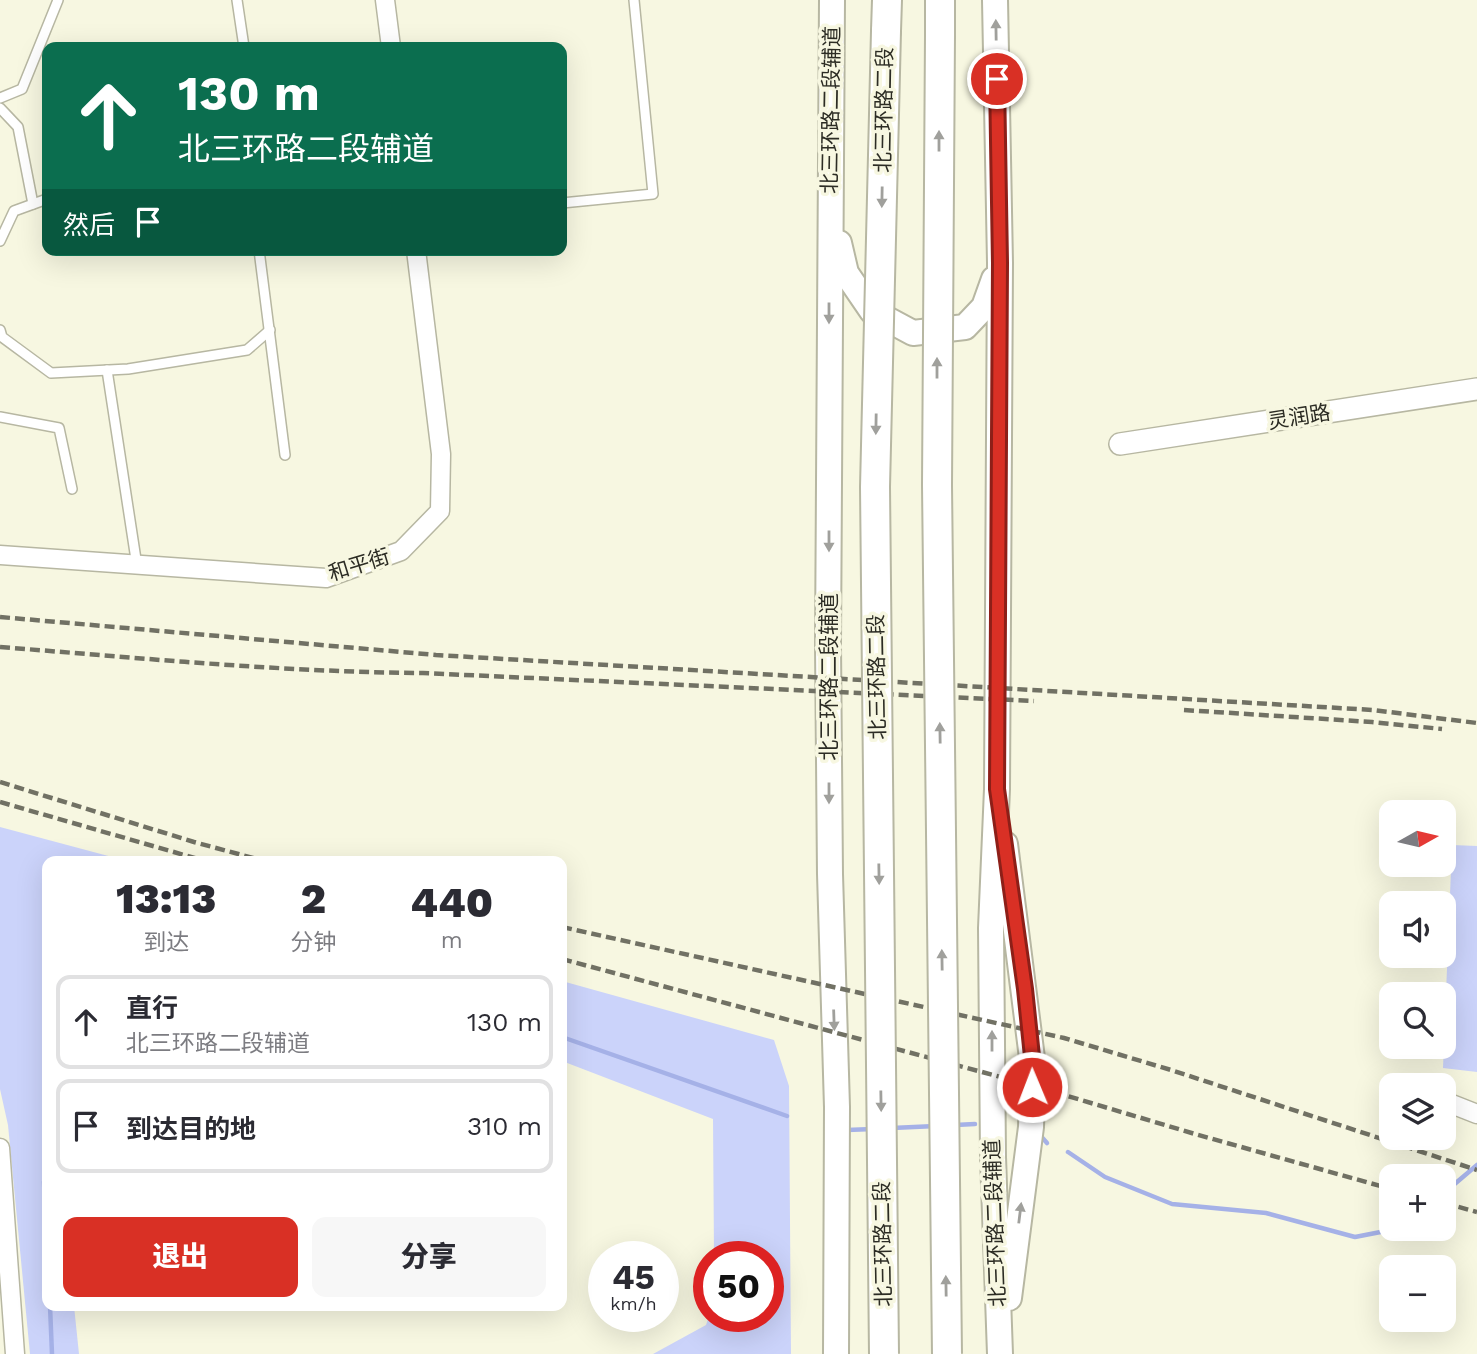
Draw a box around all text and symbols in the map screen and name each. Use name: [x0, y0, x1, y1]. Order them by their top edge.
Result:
one-way arrow: [990, 18, 1002, 40]
street label: 北三环路二段辅道: [817, 26, 844, 194]
street label: 北三环路二段: [870, 47, 897, 173]
pin: [967, 49, 1027, 109]
icon: arrive: [978, 60, 1016, 98]
text: 130 m: [178, 64, 320, 122]
icon: ahead: [63, 70, 154, 161]
one-way arrow: [933, 129, 945, 151]
text: 北三环路二段辅道: [178, 130, 434, 168]
one-way arrow: [876, 186, 888, 208]
icon: arrive: [129, 203, 167, 241]
text: 然后: [63, 210, 115, 240]
one-way arrow: [823, 302, 835, 324]
one-way arrow: [932, 357, 943, 379]
street label: 灵润路: [1266, 399, 1332, 434]
one-way arrow: [871, 414, 882, 436]
one-way arrow: [823, 530, 835, 552]
street label: 和平街: [325, 543, 393, 586]
street label: 北三环路二段辅道: [816, 593, 841, 761]
street label: 北三环路二段: [863, 614, 890, 740]
one-way arrow: [934, 722, 945, 744]
one-way arrow: [823, 782, 835, 804]
north arrow: [1379, 800, 1456, 877]
map controls: [1379, 800, 1456, 1332]
one-way arrow: [873, 863, 885, 885]
text: 13:13: [116, 874, 216, 923]
text: 2: [301, 874, 326, 923]
text: 440: [410, 878, 493, 927]
button: sound: [1379, 891, 1456, 968]
text: m: [441, 927, 463, 954]
text: 到达: [143, 929, 189, 956]
text: 分钟: [290, 929, 336, 956]
one-way arrow: [936, 949, 948, 971]
button: search: [1379, 982, 1456, 1059]
text: 直行: [126, 993, 178, 1023]
icon: ahead: [67, 1003, 105, 1041]
text: 130 m: [467, 1007, 542, 1037]
one-way arrow: [829, 1009, 840, 1031]
text: 北三环路二段辅道: [126, 1030, 310, 1057]
one-way arrow: [986, 1030, 997, 1052]
position arrow: [995, 1050, 1069, 1124]
button: layers: [1379, 1073, 1456, 1150]
one-way arrow: [876, 1090, 887, 1112]
icon: arrive: [67, 1107, 105, 1145]
text: 310 m: [467, 1111, 542, 1141]
text: 到达目的地: [126, 1114, 256, 1144]
street label: 北三环路二段辅道: [979, 1139, 1010, 1307]
button: +: [1379, 1164, 1456, 1241]
street label: 北三环路二段: [869, 1181, 896, 1307]
one-way arrow: [1014, 1202, 1025, 1224]
button: 退出: [63, 1217, 298, 1297]
button: 分享: [312, 1217, 546, 1297]
speed limit sign: 50: [693, 1241, 784, 1332]
button: −: [1379, 1255, 1456, 1332]
text: 45: [612, 1256, 655, 1298]
one-way arrow: [940, 1275, 952, 1297]
text: km/h: [610, 1293, 657, 1314]

